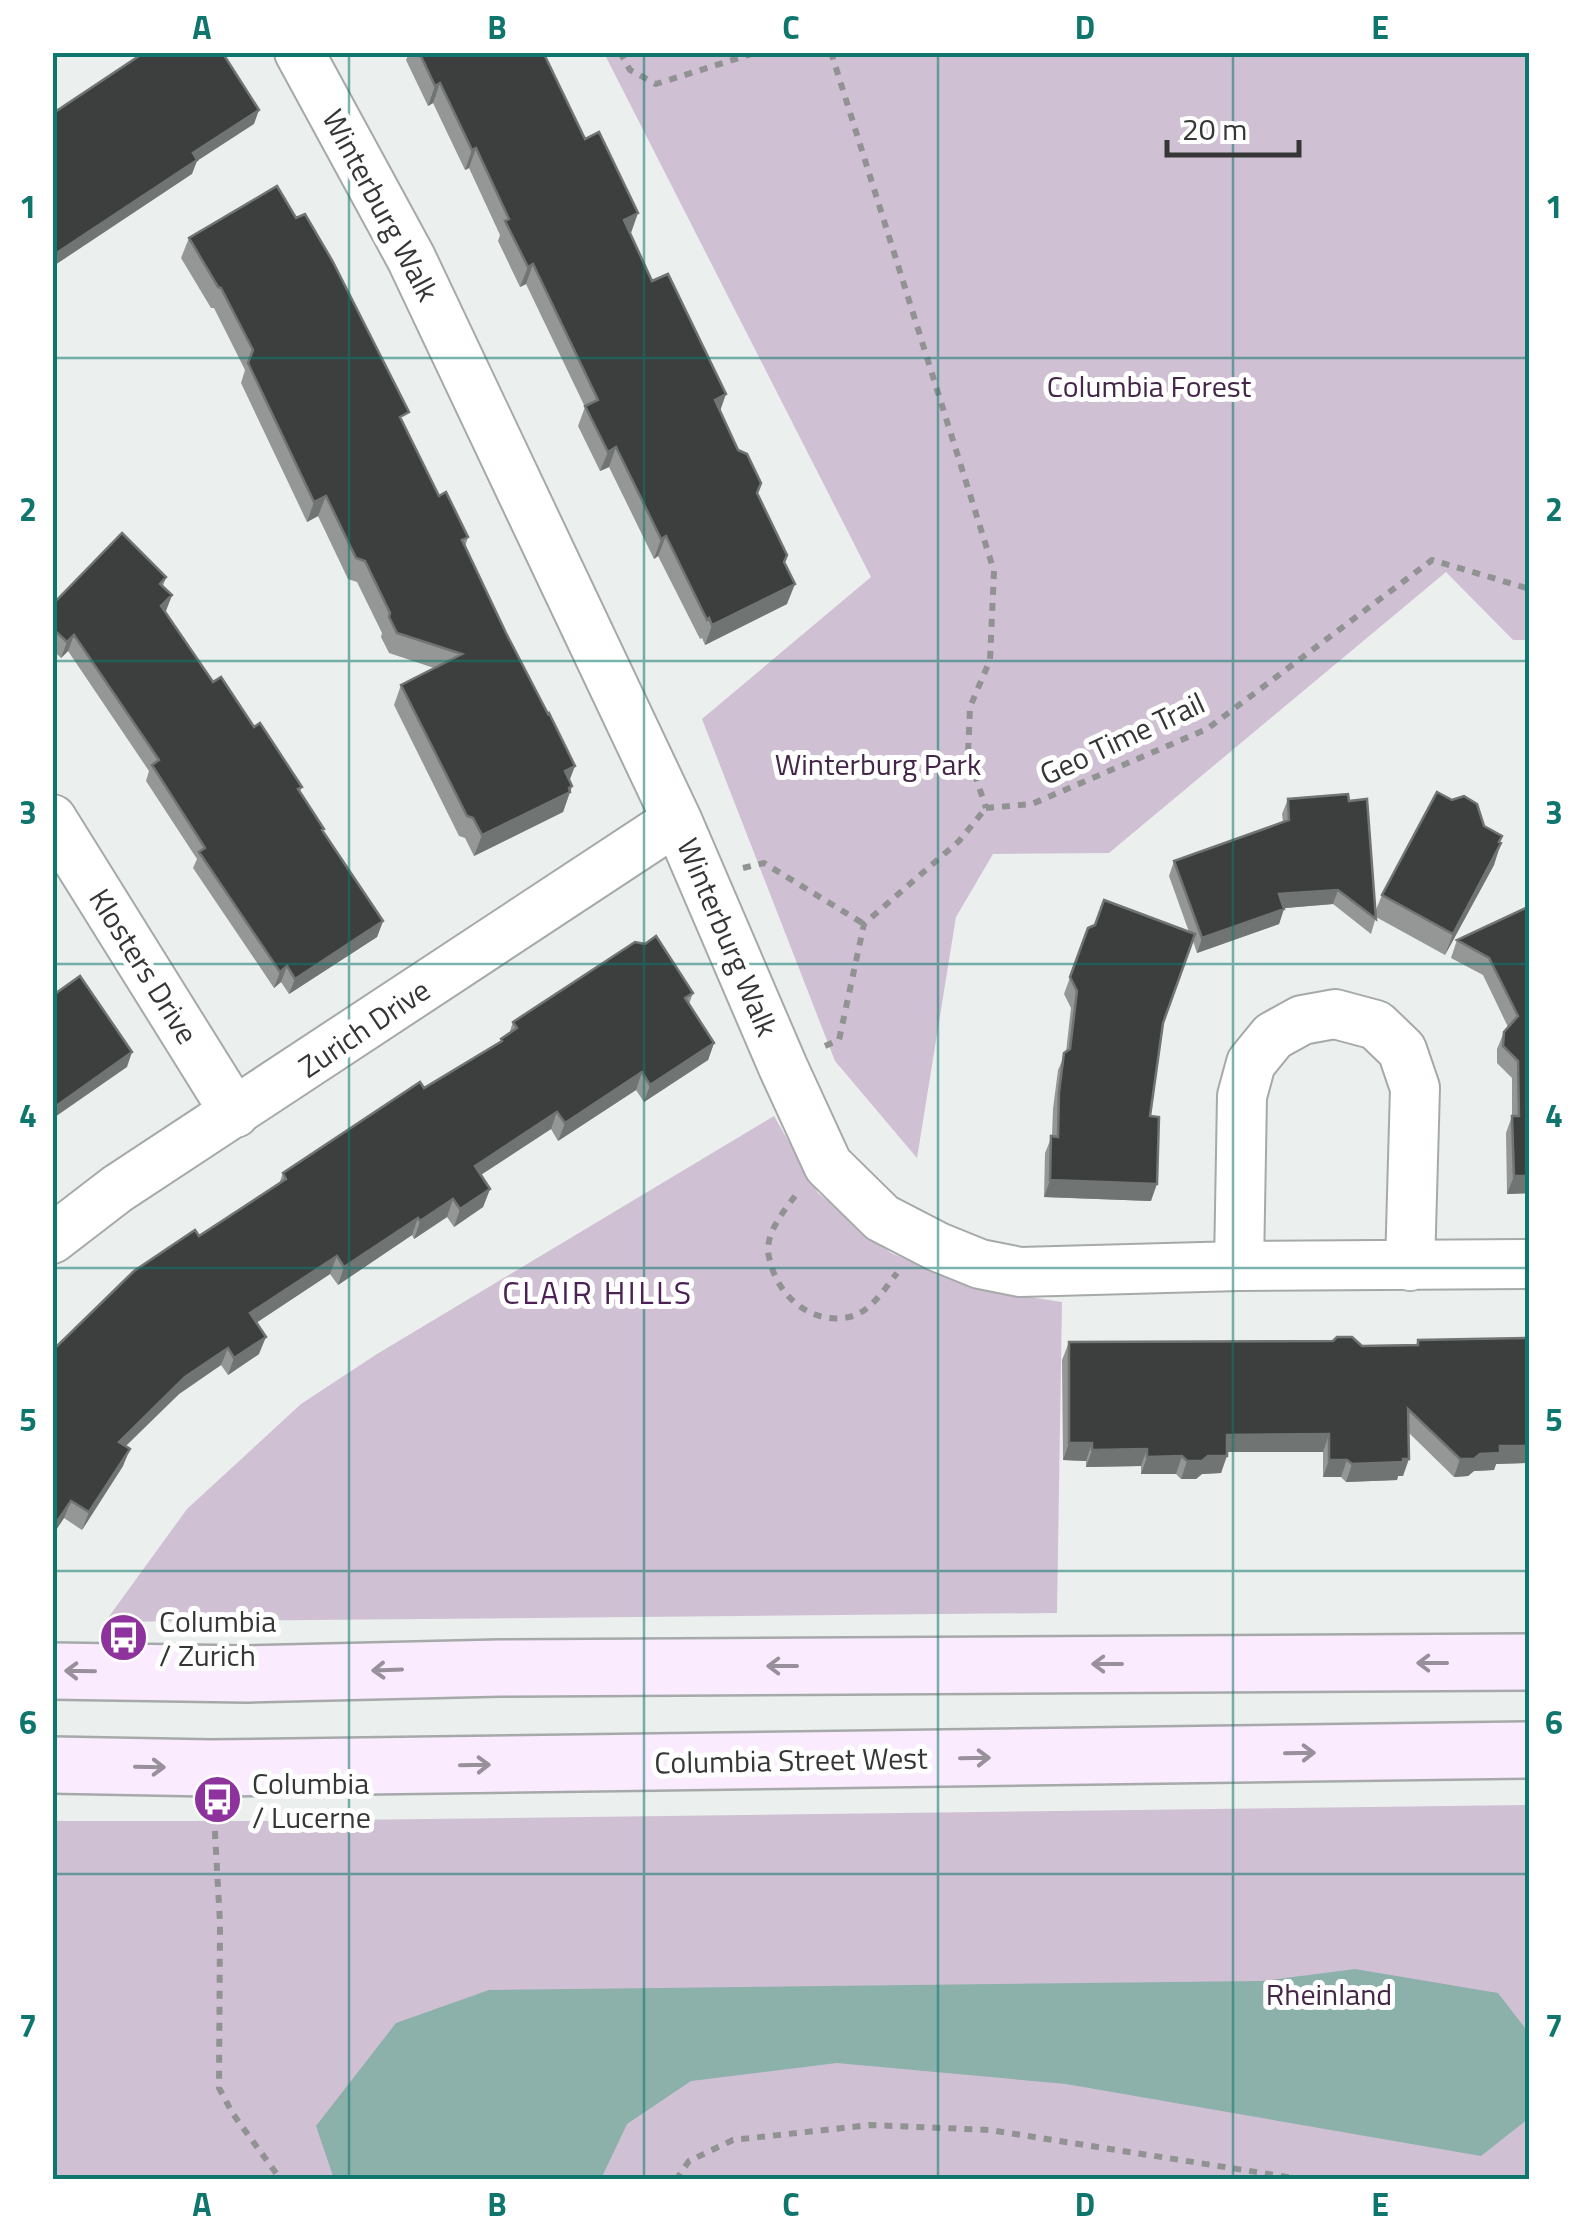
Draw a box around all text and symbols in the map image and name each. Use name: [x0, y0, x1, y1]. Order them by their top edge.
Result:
text: A: [192, 3, 212, 51]
text: B: [487, 3, 507, 51]
text: C: [782, 3, 800, 51]
text: D: [1075, 3, 1095, 51]
text: E: [1371, 3, 1389, 51]
scale bar: [1167, 95, 1300, 157]
street label: Winterburg Walk: [311, 101, 451, 309]
text: 20 m: [1182, 106, 1247, 152]
text: 1: [19, 182, 37, 230]
text: 1: [1545, 182, 1563, 230]
park label: Columbia Forest: [1047, 363, 1252, 409]
text: 2: [19, 485, 37, 533]
text: 2: [1545, 485, 1563, 533]
street label: Geo Time Trail: [1032, 680, 1212, 796]
park label: Winterburg Park: [775, 741, 981, 787]
text: 3: [19, 788, 37, 836]
text: 3: [1545, 788, 1563, 836]
street label: Winterburg Walk: [665, 831, 791, 1043]
street label: Klosters Drive: [78, 879, 210, 1053]
street label: Zurich Drive: [289, 967, 439, 1089]
text: 4: [19, 1091, 37, 1139]
text: 4: [1545, 1091, 1563, 1139]
district label: CLAIR HILLS: [502, 1268, 694, 1316]
text: 5: [19, 1395, 37, 1443]
text: 5: [1545, 1395, 1563, 1443]
place label: Columbia / Zurich: [159, 1598, 276, 1678]
bus stop icon: Columbia / Zurich: [98, 1612, 150, 1664]
one-way arrow: [1092, 1654, 1124, 1674]
one-way arrow: [1417, 1654, 1450, 1672]
one-way arrow: [767, 1656, 800, 1676]
one-way arrow: [372, 1661, 404, 1680]
one-way arrow: [64, 1662, 96, 1680]
text: 6: [19, 1698, 37, 1746]
text: 6: [1545, 1698, 1563, 1746]
street label: Columbia Street West: [654, 1735, 929, 1785]
one-way arrow: [1282, 1744, 1315, 1762]
one-way arrow: [958, 1748, 990, 1767]
one-way arrow: [458, 1755, 490, 1774]
one-way arrow: [132, 1758, 165, 1776]
place label: Columbia / Lucerne: [252, 1760, 371, 1840]
bus stop icon: Columbia / Lucerne: [191, 1774, 243, 1826]
park label: Rheinland: [1266, 1971, 1392, 2017]
text: 7: [19, 2001, 37, 2049]
text: 7: [1545, 2001, 1563, 2049]
text: A: [192, 2180, 212, 2228]
text: B: [487, 2180, 507, 2228]
text: C: [782, 2180, 800, 2228]
text: D: [1075, 2180, 1095, 2228]
text: E: [1371, 2180, 1389, 2228]

